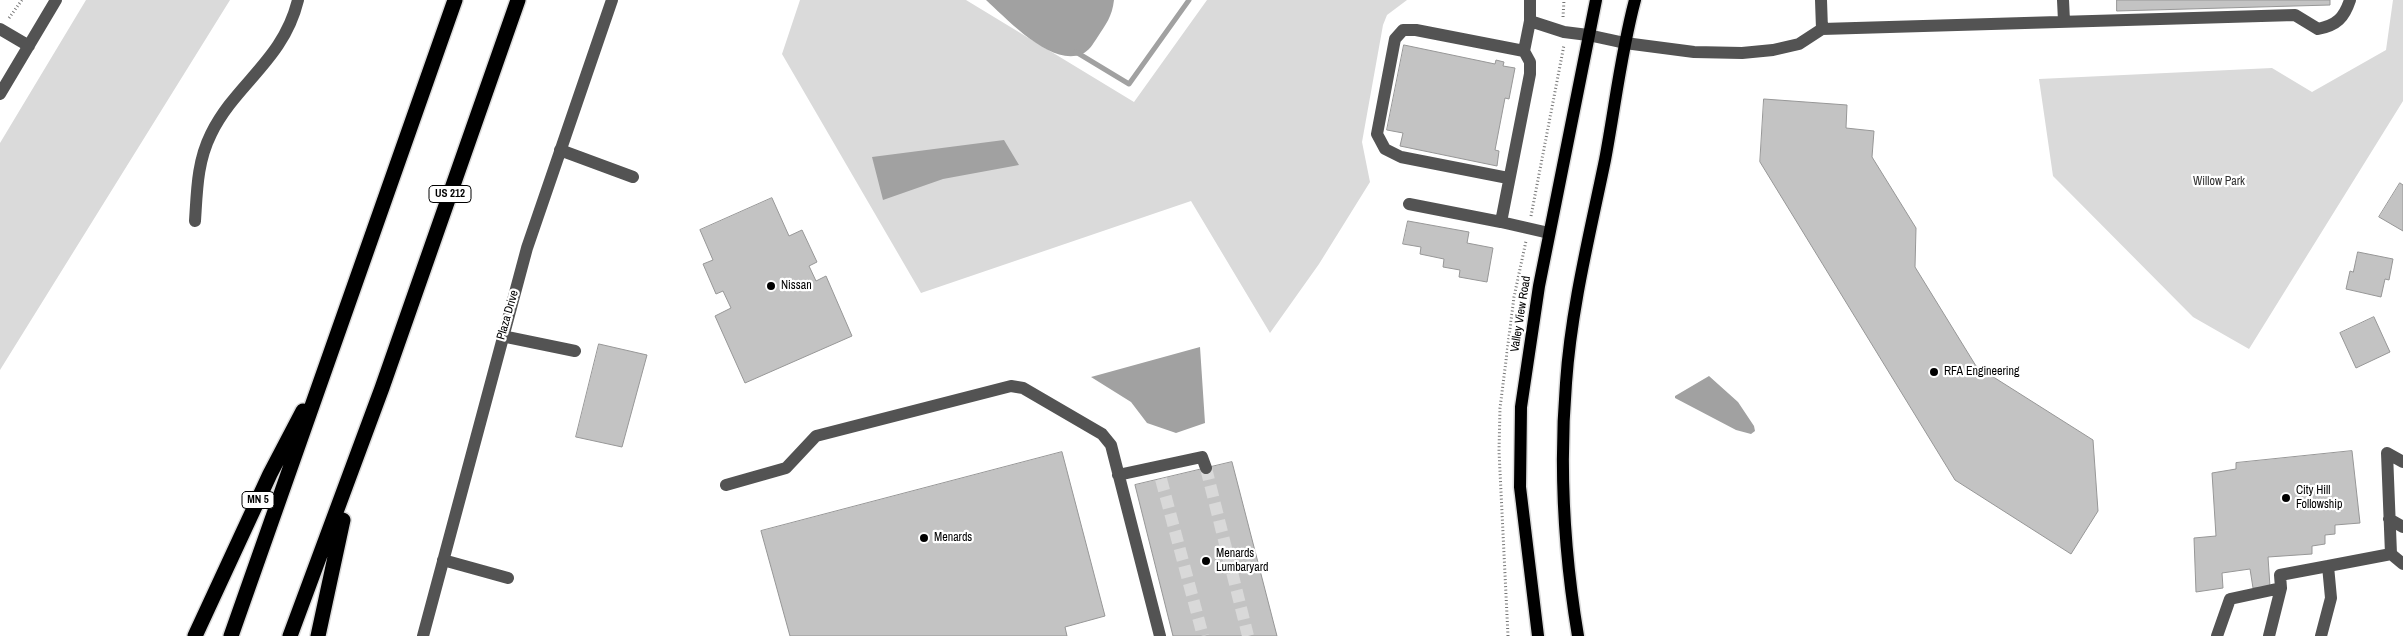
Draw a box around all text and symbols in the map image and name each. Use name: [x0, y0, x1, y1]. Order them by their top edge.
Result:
park label: Willow Park: [2193, 175, 2245, 189]
road number: US 212: [429, 185, 471, 202]
street label: Valley View Road: [1508, 275, 1534, 353]
place label: Nissan: [781, 279, 812, 293]
marker: Nissan: [765, 280, 777, 292]
street label: Plaza Drive: [494, 289, 522, 341]
place label: RFA Engineering: [1944, 365, 2019, 379]
marker: RFA Engineering: [1928, 366, 1940, 378]
place label: City Hill Followship: [2296, 484, 2343, 512]
road number: MN 5: [242, 492, 274, 508]
marker: City Hill Followship: [2280, 492, 2292, 504]
place label: Menards: [934, 531, 972, 545]
marker: Menards: [918, 532, 930, 544]
place label: Menards Lumbaryard: [1216, 547, 1268, 575]
marker: Menards Lumbaryard: [1200, 555, 1212, 567]

